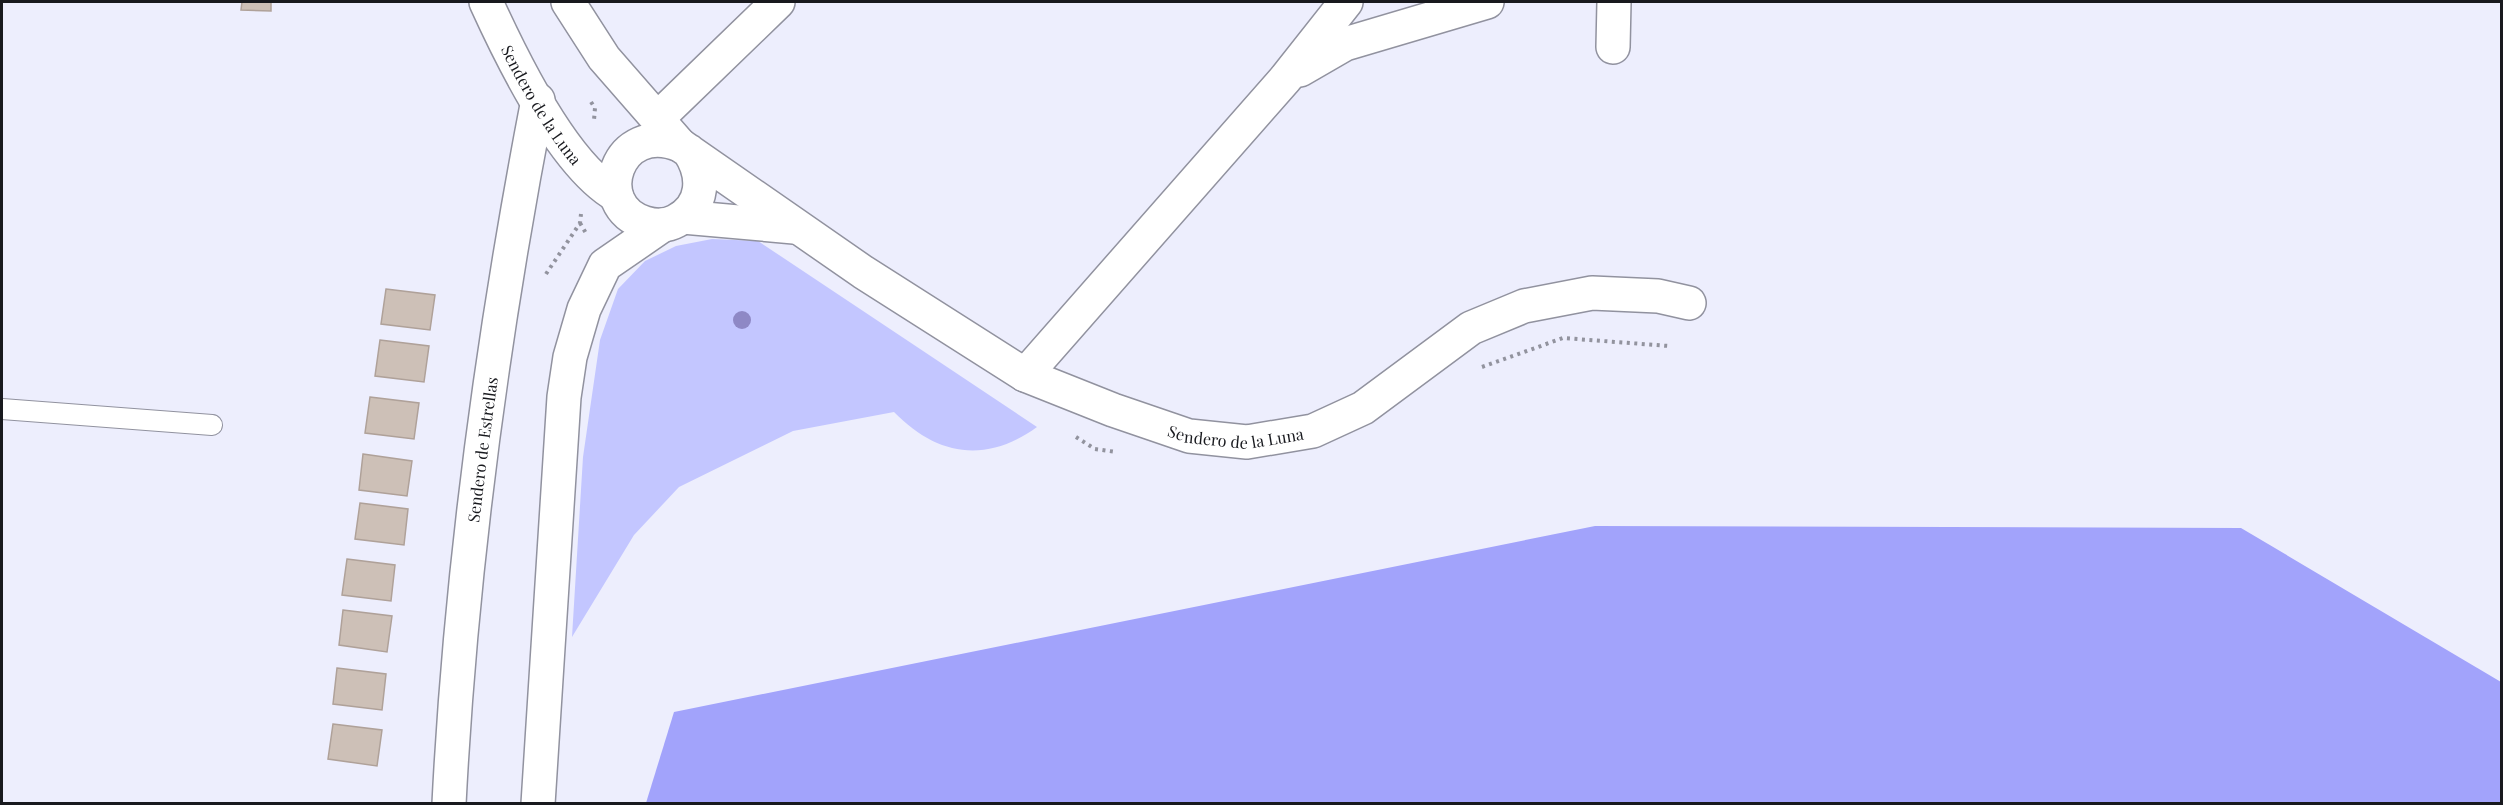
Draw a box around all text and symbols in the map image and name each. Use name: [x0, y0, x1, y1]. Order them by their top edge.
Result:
street label: Sendero de la Luna: [497, 41, 587, 169]
street label: Sendero de Estrellas: [462, 375, 502, 523]
street label: Sendero de la Luna: [1165, 419, 1305, 453]

